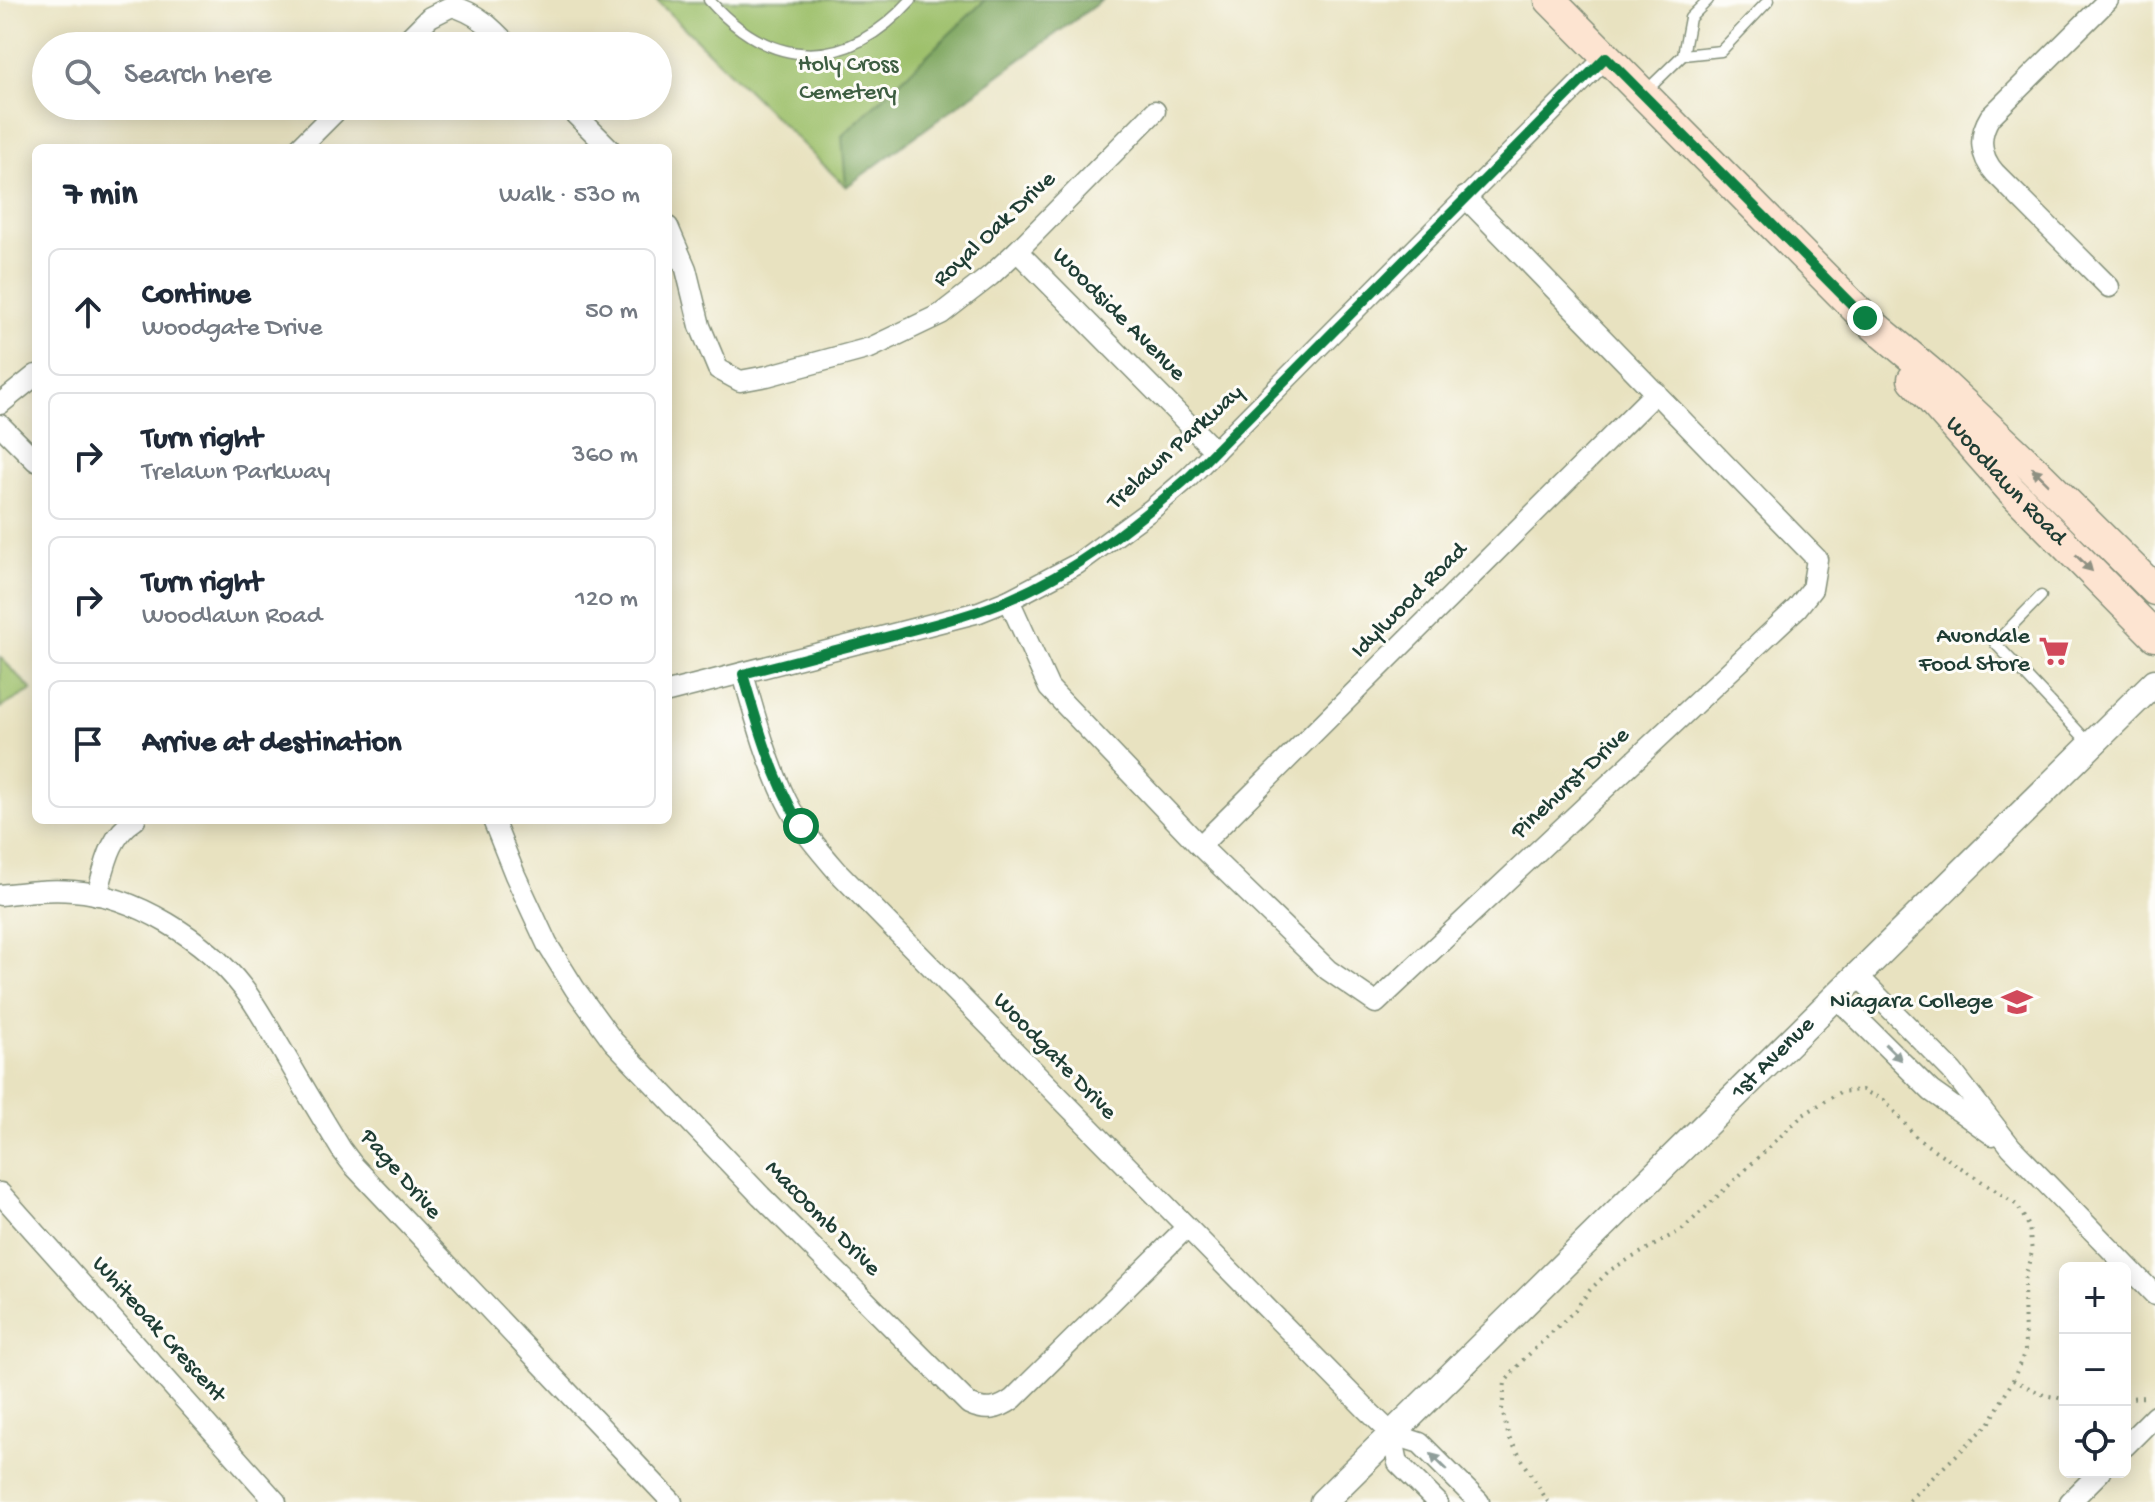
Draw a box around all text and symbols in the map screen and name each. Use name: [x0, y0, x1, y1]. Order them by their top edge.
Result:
search box: [32, 32, 672, 120]
park label: Holy Cross Cemetery: [798, 51, 899, 108]
icon: search: [60, 54, 104, 98]
text: Search here: [124, 59, 272, 94]
street label: Royal Oak Drive: [927, 165, 1063, 294]
text: 7 min: [64, 176, 137, 216]
text: Walk · 530 m: [499, 181, 640, 212]
street label: Woodside Avenue: [1045, 242, 1192, 389]
text: Continue: [142, 279, 251, 314]
icon: ahead: [66, 290, 110, 334]
text: 50 m: [585, 297, 638, 328]
route end: [1847, 300, 1883, 336]
text: Woodgate Drive: [142, 314, 322, 345]
street label: Trelawn Parkway: [1100, 379, 1250, 518]
street label: Woodlawn Road: [1938, 411, 2074, 554]
text: Turn right: [142, 423, 262, 458]
icon: right: [66, 434, 110, 478]
text: 360 m: [572, 441, 638, 472]
text: Trelawn Parkway: [142, 458, 330, 489]
one-way arrow: [2031, 467, 2050, 486]
street label: Idylwood Road: [1346, 535, 1476, 665]
one-way arrow: [2074, 554, 2093, 572]
text: Turn right: [142, 567, 262, 602]
icon: right: [66, 578, 110, 622]
text: 120 m: [575, 585, 638, 616]
text: Woodlawn Road: [142, 602, 322, 633]
place label: Avondale Food Store: [1918, 623, 2031, 680]
supermarket icon: Avondale Food Store: [2037, 634, 2071, 668]
street label: Pinehurst Drive: [1505, 721, 1637, 847]
icon: arrive: [66, 722, 110, 766]
text: Arrive at destination: [142, 727, 402, 762]
route start: [783, 808, 819, 844]
school or university icon: Niagara College: [2000, 985, 2034, 1019]
street label: Woodgate Drive: [986, 987, 1123, 1127]
place label: Niagara College: [1830, 988, 1994, 1017]
street label: 1st Avenue: [1724, 1010, 1822, 1107]
one-way arrow: [1883, 1042, 1902, 1061]
street label: Page Drive: [352, 1123, 448, 1227]
street label: MacOomb Drive: [758, 1155, 887, 1284]
street label: Whiteoak Crescent: [85, 1251, 233, 1411]
map controls: [2059, 1262, 2131, 1478]
button: +: [2059, 1262, 2131, 1334]
button: −: [2059, 1334, 2131, 1406]
button: locate: [2059, 1406, 2131, 1478]
one-way arrow: [1430, 1453, 1449, 1472]

